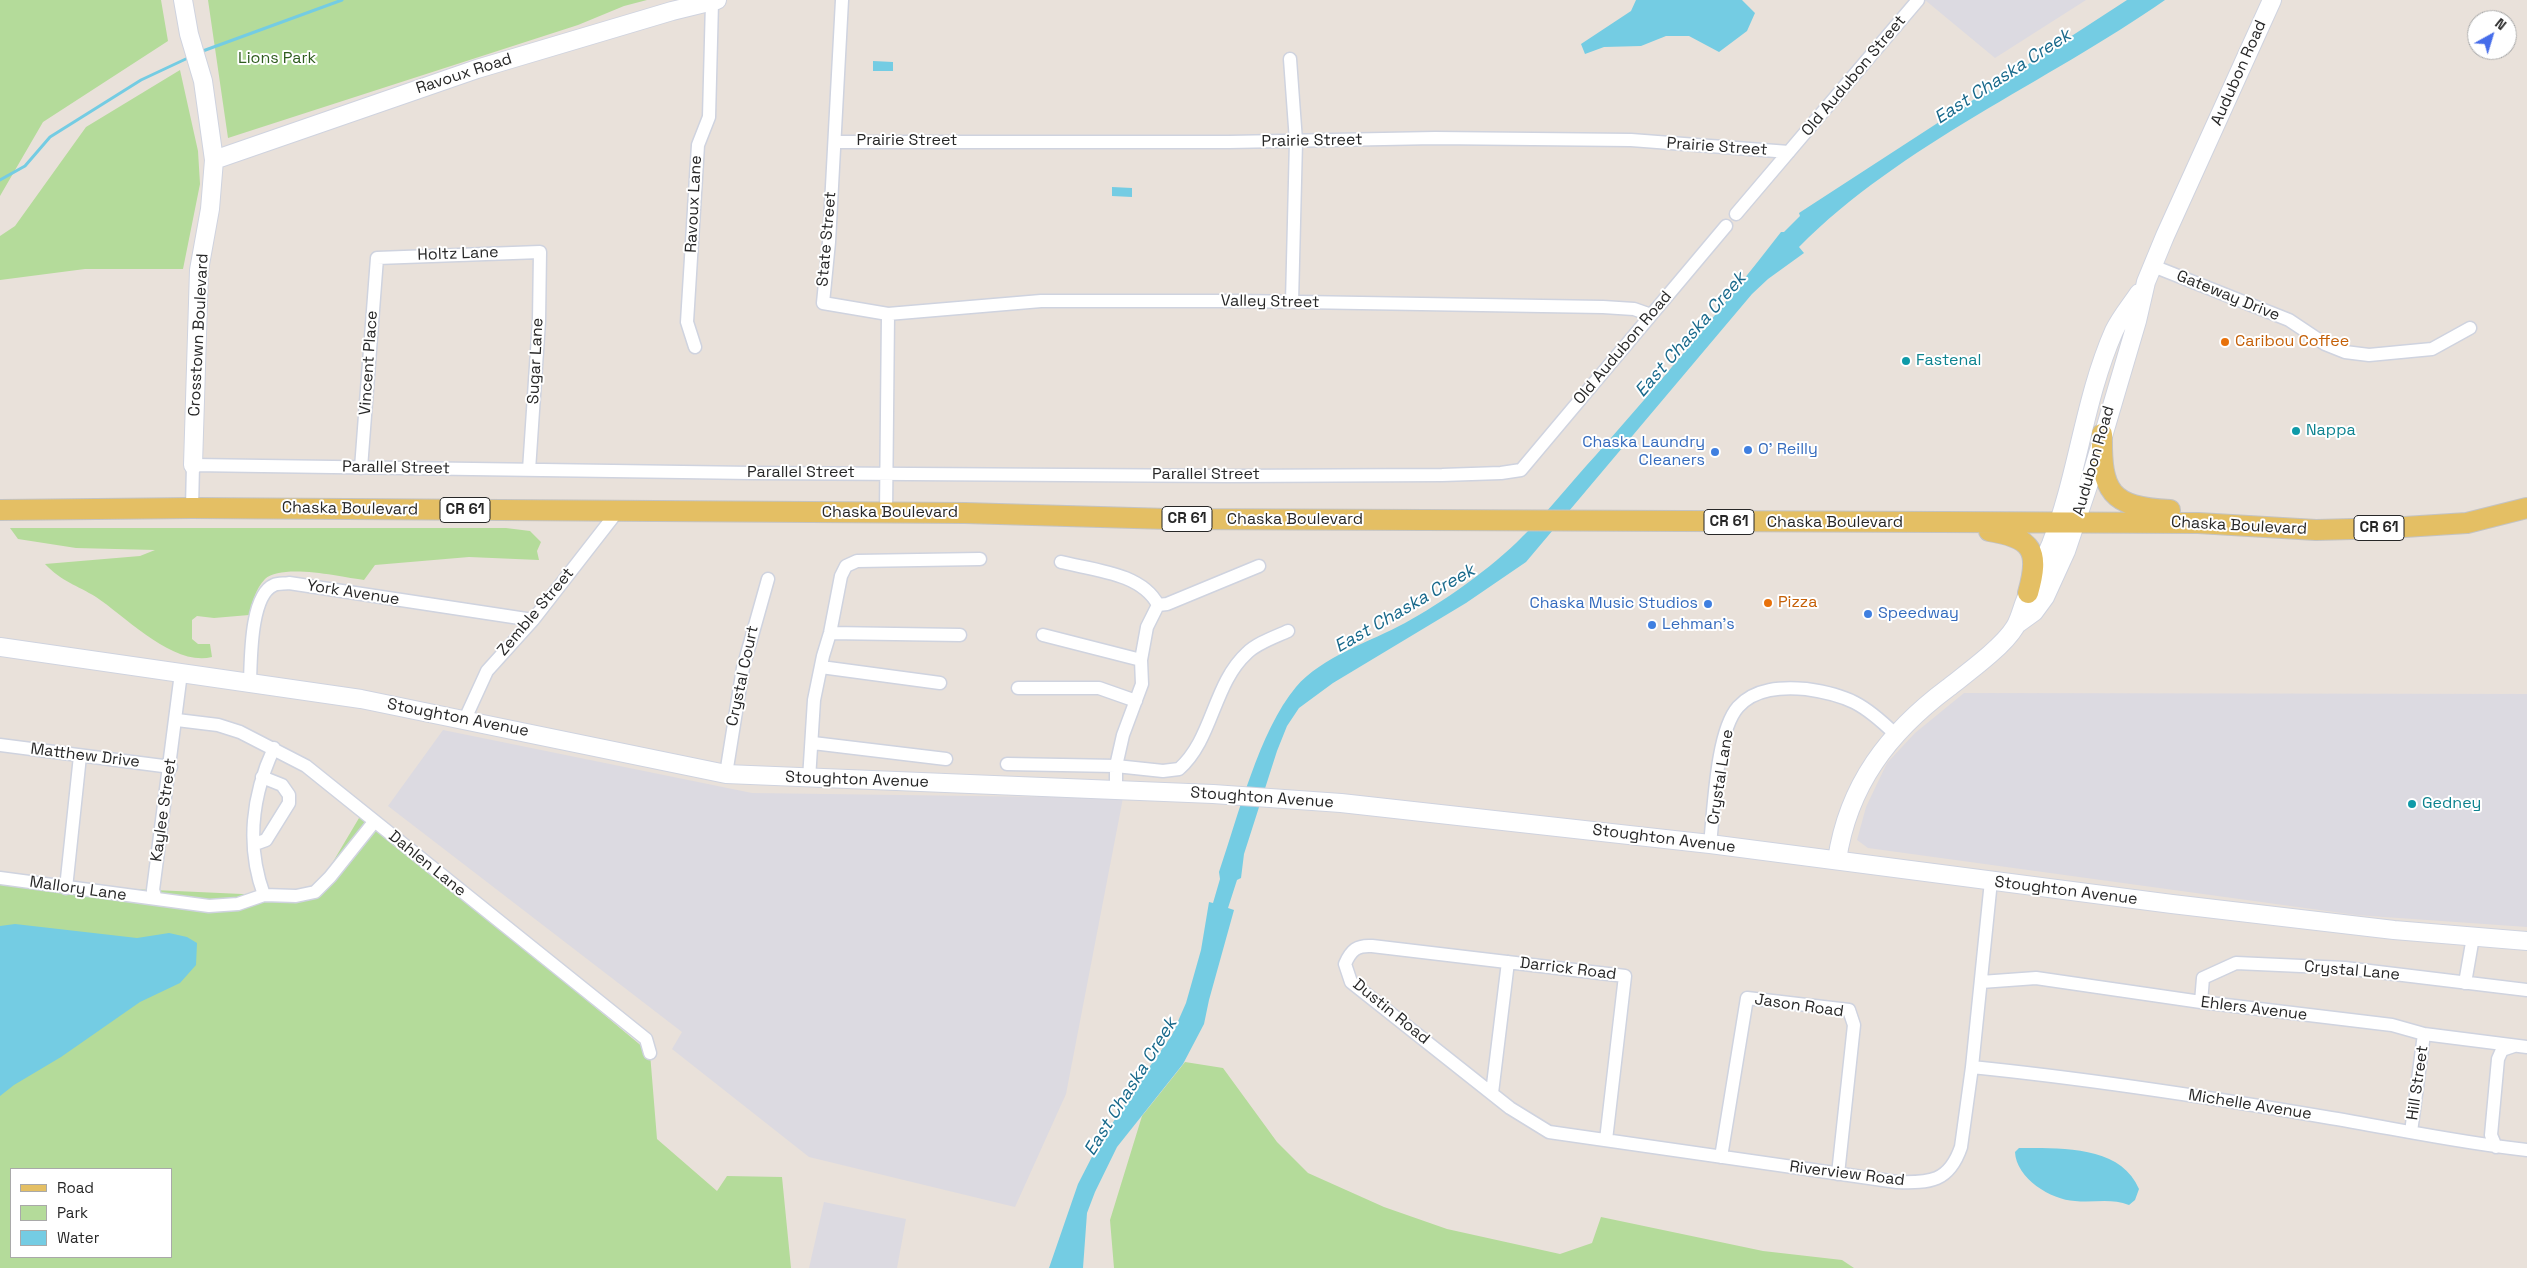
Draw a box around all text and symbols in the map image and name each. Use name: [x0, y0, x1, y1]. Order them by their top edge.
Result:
north arrow: [2467, 10, 2517, 60]
street label: Old Audubon Street: [1798, 12, 1910, 140]
text: N: [2491, 14, 2510, 34]
street label: Audubon Road: [2207, 17, 2271, 129]
water label: East Chaska Creek: [1931, 25, 2075, 129]
park label: Lions Park: [238, 49, 316, 69]
street label: Ravoux Road: [414, 49, 514, 99]
street label: Prairie Street: [857, 131, 957, 151]
street label: Prairie Street: [1261, 131, 1363, 151]
street label: Prairie Street: [1666, 134, 1768, 160]
street label: Ravoux Lane: [682, 155, 706, 253]
street label: State Street: [813, 191, 841, 287]
street label: Holtz Lane: [417, 243, 499, 265]
street label: Crosstown Boulevard: [185, 253, 213, 417]
street label: Gateway Drive: [2174, 267, 2282, 325]
water label: East Chaska Creek: [1631, 268, 1751, 402]
street label: Old Audubon Road: [1570, 287, 1676, 409]
street label: Valley Street: [1221, 292, 1319, 312]
street label: Vincent Place: [356, 310, 382, 416]
street label: Sugar Lane: [524, 317, 548, 405]
place label: Caribou Coffee: [2235, 332, 2349, 352]
marker: Caribou Coffee: [2219, 336, 2231, 348]
place label: Fastenal: [1916, 351, 1981, 371]
marker: Fastenal: [1900, 355, 1912, 367]
street label: Audubon Road: [2069, 404, 2119, 518]
place label: Nappa: [2306, 421, 2356, 441]
marker: Nappa: [2290, 425, 2302, 437]
place label: Chaska Laundry Cleaners: [1582, 433, 1705, 471]
place label: O' Reilly: [1758, 440, 1818, 460]
marker: O' Reilly: [1742, 444, 1754, 456]
marker: Chaska Laundry Cleaners: [1709, 446, 1721, 458]
street label: Parallel Street: [342, 457, 450, 479]
street label: Parallel Street: [747, 463, 855, 483]
street label: Parallel Street: [1152, 465, 1260, 485]
street label: Chaska Boulevard: [282, 498, 418, 520]
road number: CR 61: [440, 498, 490, 522]
street label: Chaska Boulevard: [822, 503, 958, 523]
road number: CR 61: [1162, 506, 1212, 532]
street label: Chaska Boulevard: [1227, 510, 1363, 530]
road number: CR 61: [1704, 510, 1754, 534]
street label: Chaska Boulevard: [1767, 513, 1903, 533]
street label: Chaska Boulevard: [2170, 513, 2308, 539]
road number: CR 61: [2354, 516, 2404, 540]
water label: East Chaska Creek: [1331, 560, 1479, 658]
street label: Zemble Street: [494, 564, 578, 660]
street label: York Avenue: [305, 576, 401, 610]
place label: Pizza: [1778, 593, 1817, 613]
place label: Chaska Music Studios: [1529, 594, 1698, 614]
marker: Pizza: [1762, 597, 1774, 609]
marker: Chaska Music Studios: [1702, 598, 1714, 610]
place label: Speedway: [1878, 604, 1959, 624]
marker: Speedway: [1862, 608, 1874, 620]
place label: Lehman's: [1662, 615, 1735, 635]
marker: Lehman's: [1646, 619, 1658, 631]
street label: Crystal Court: [723, 624, 763, 728]
street label: Stoughton Avenue: [386, 695, 530, 741]
street label: Crystal Lane: [1704, 728, 1738, 826]
street label: Matthew Drive: [29, 740, 141, 772]
street label: Kaylee Street: [147, 757, 181, 863]
street label: Stoughton Avenue: [785, 768, 929, 792]
street label: Stoughton Avenue: [1190, 783, 1334, 813]
place label: Gedney: [2422, 794, 2481, 814]
marker: Gedney: [2406, 798, 2418, 810]
street label: Stoughton Avenue: [1591, 821, 1737, 857]
street label: Dahlen Lane: [384, 827, 470, 901]
street label: Mallory Lane: [28, 873, 128, 905]
street label: Stoughton Avenue: [1993, 873, 2139, 909]
street label: Darrick Road: [1519, 954, 1617, 984]
street label: Crystal Lane: [2303, 957, 2401, 985]
street label: Dustin Road: [1349, 975, 1433, 1049]
street label: Jason Road: [1753, 990, 1845, 1022]
street label: Ehlers Avenue: [2200, 993, 2308, 1025]
water label: East Chaska Creek: [1080, 1014, 1182, 1160]
street label: Hill Street: [2403, 1044, 2433, 1122]
street label: Michelle Avenue: [2187, 1086, 2313, 1124]
street label: Riverview Road: [1788, 1157, 1906, 1191]
legend: [10, 1168, 172, 1258]
text: Road: [57, 1178, 94, 1197]
text: Park: [57, 1203, 88, 1222]
text: Water: [57, 1228, 99, 1247]

